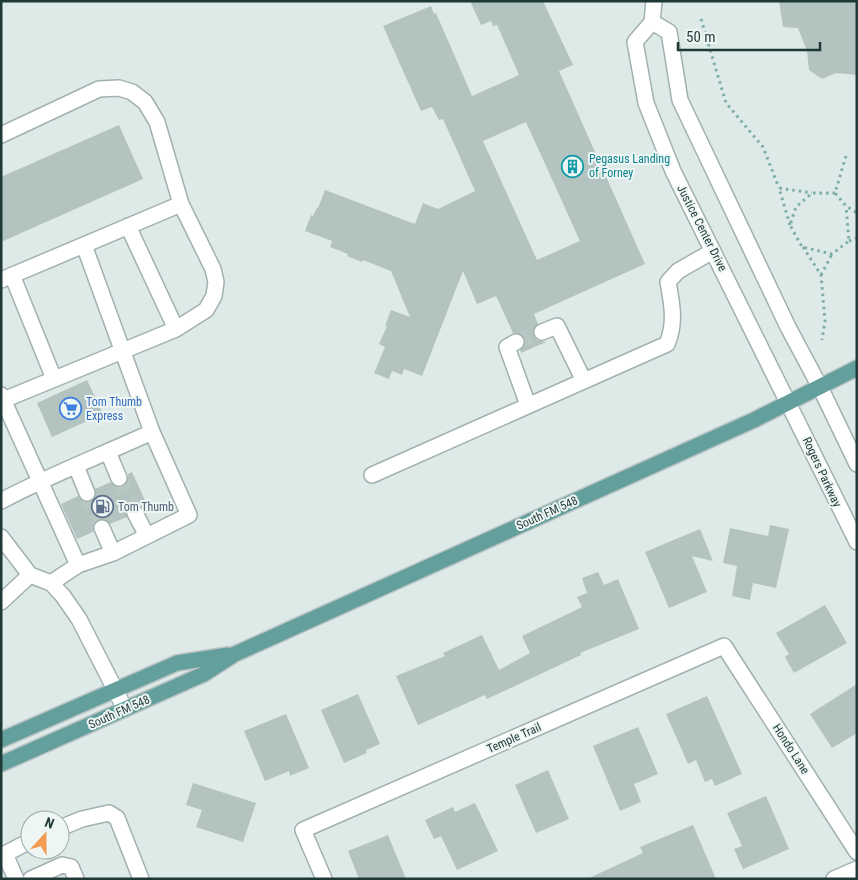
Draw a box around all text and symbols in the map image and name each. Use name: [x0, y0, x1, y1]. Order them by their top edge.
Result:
scale bar: [678, 20, 820, 52]
text: 50 m: [686, 28, 716, 46]
place label: Pegasus Landing of Forney: [589, 152, 670, 180]
building icon: Pegasus Landing of Forney: [561, 154, 585, 178]
street label: Justice Center Drive: [674, 182, 730, 274]
place label: Tom Thumb Express: [86, 395, 142, 423]
supermarket icon: Tom Thumb Express: [58, 397, 82, 421]
street label: Rogers Parkway: [800, 435, 844, 509]
street label: South FM 548: [514, 493, 580, 533]
fuel station icon: Tom Thumb: [90, 495, 114, 519]
place label: Tom Thumb: [118, 500, 174, 514]
street label: South FM 548: [86, 692, 152, 732]
street label: Temple Trail: [485, 720, 543, 756]
street label: Hondo Lane: [770, 721, 813, 777]
north arrow: [20, 810, 70, 860]
text: N: [43, 814, 57, 832]

